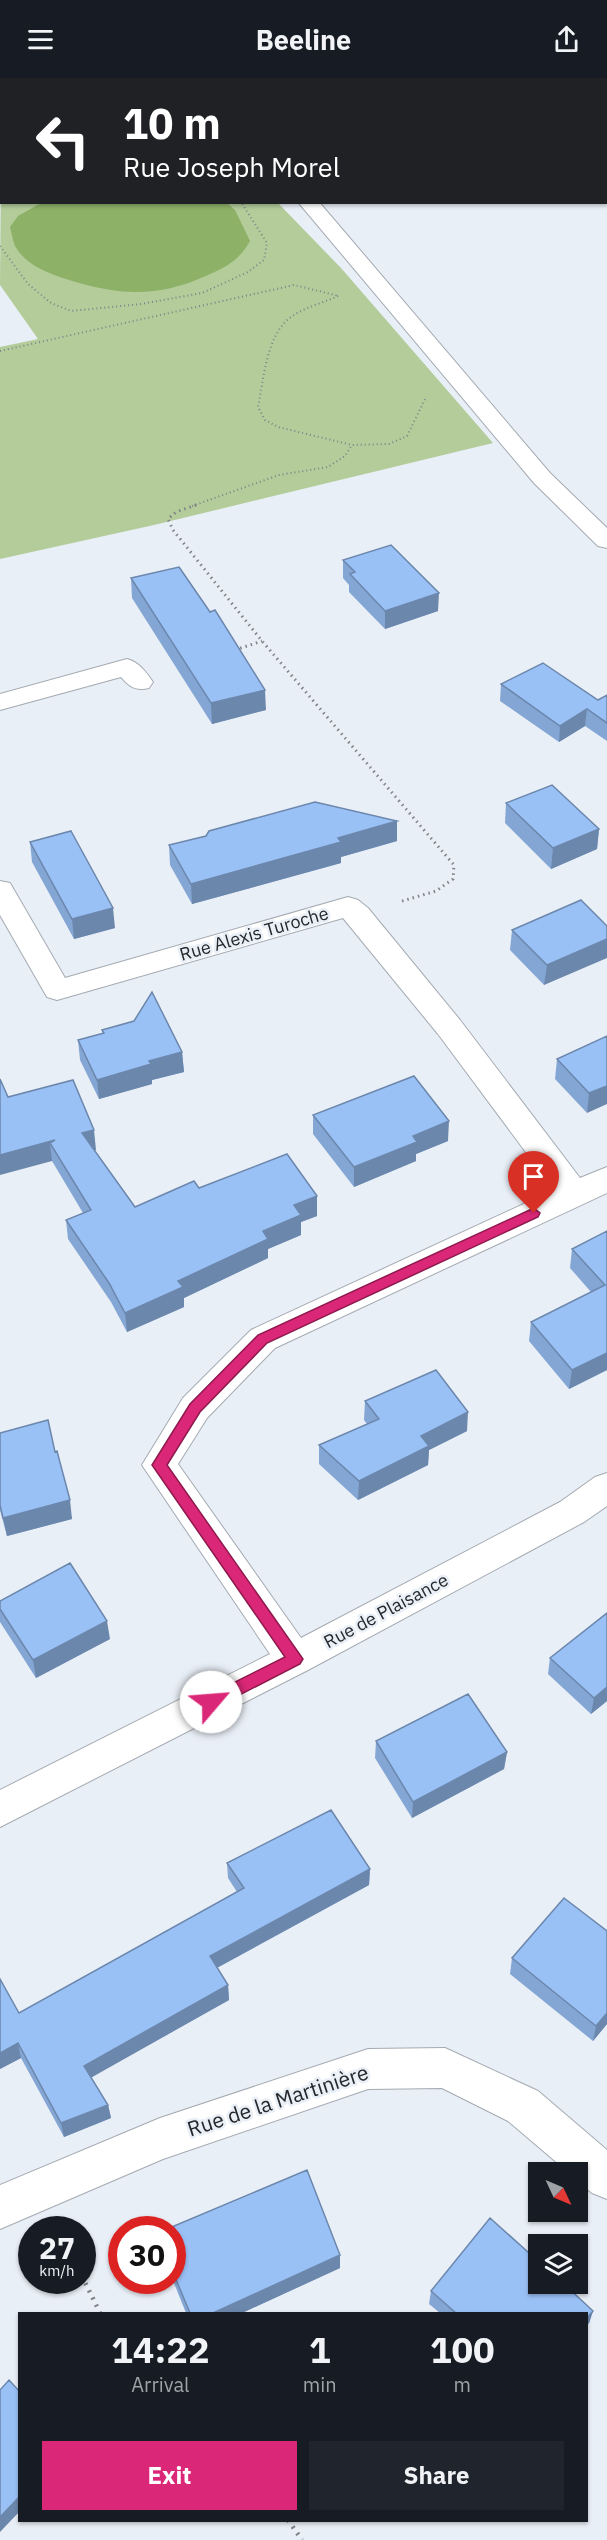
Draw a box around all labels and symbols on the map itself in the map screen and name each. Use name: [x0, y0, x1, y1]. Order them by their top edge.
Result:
street label: Rue Alexis Turoche: [177, 901, 331, 966]
pin: [508, 1151, 559, 1213]
street label: Rue de Plaisance: [320, 1568, 452, 1653]
position arrow: [179, 1670, 243, 1734]
street label: Rue de la Martinière: [184, 2058, 372, 2143]
north arrow: [528, 2162, 588, 2222]
speed limit sign: 30: [108, 2216, 186, 2294]

